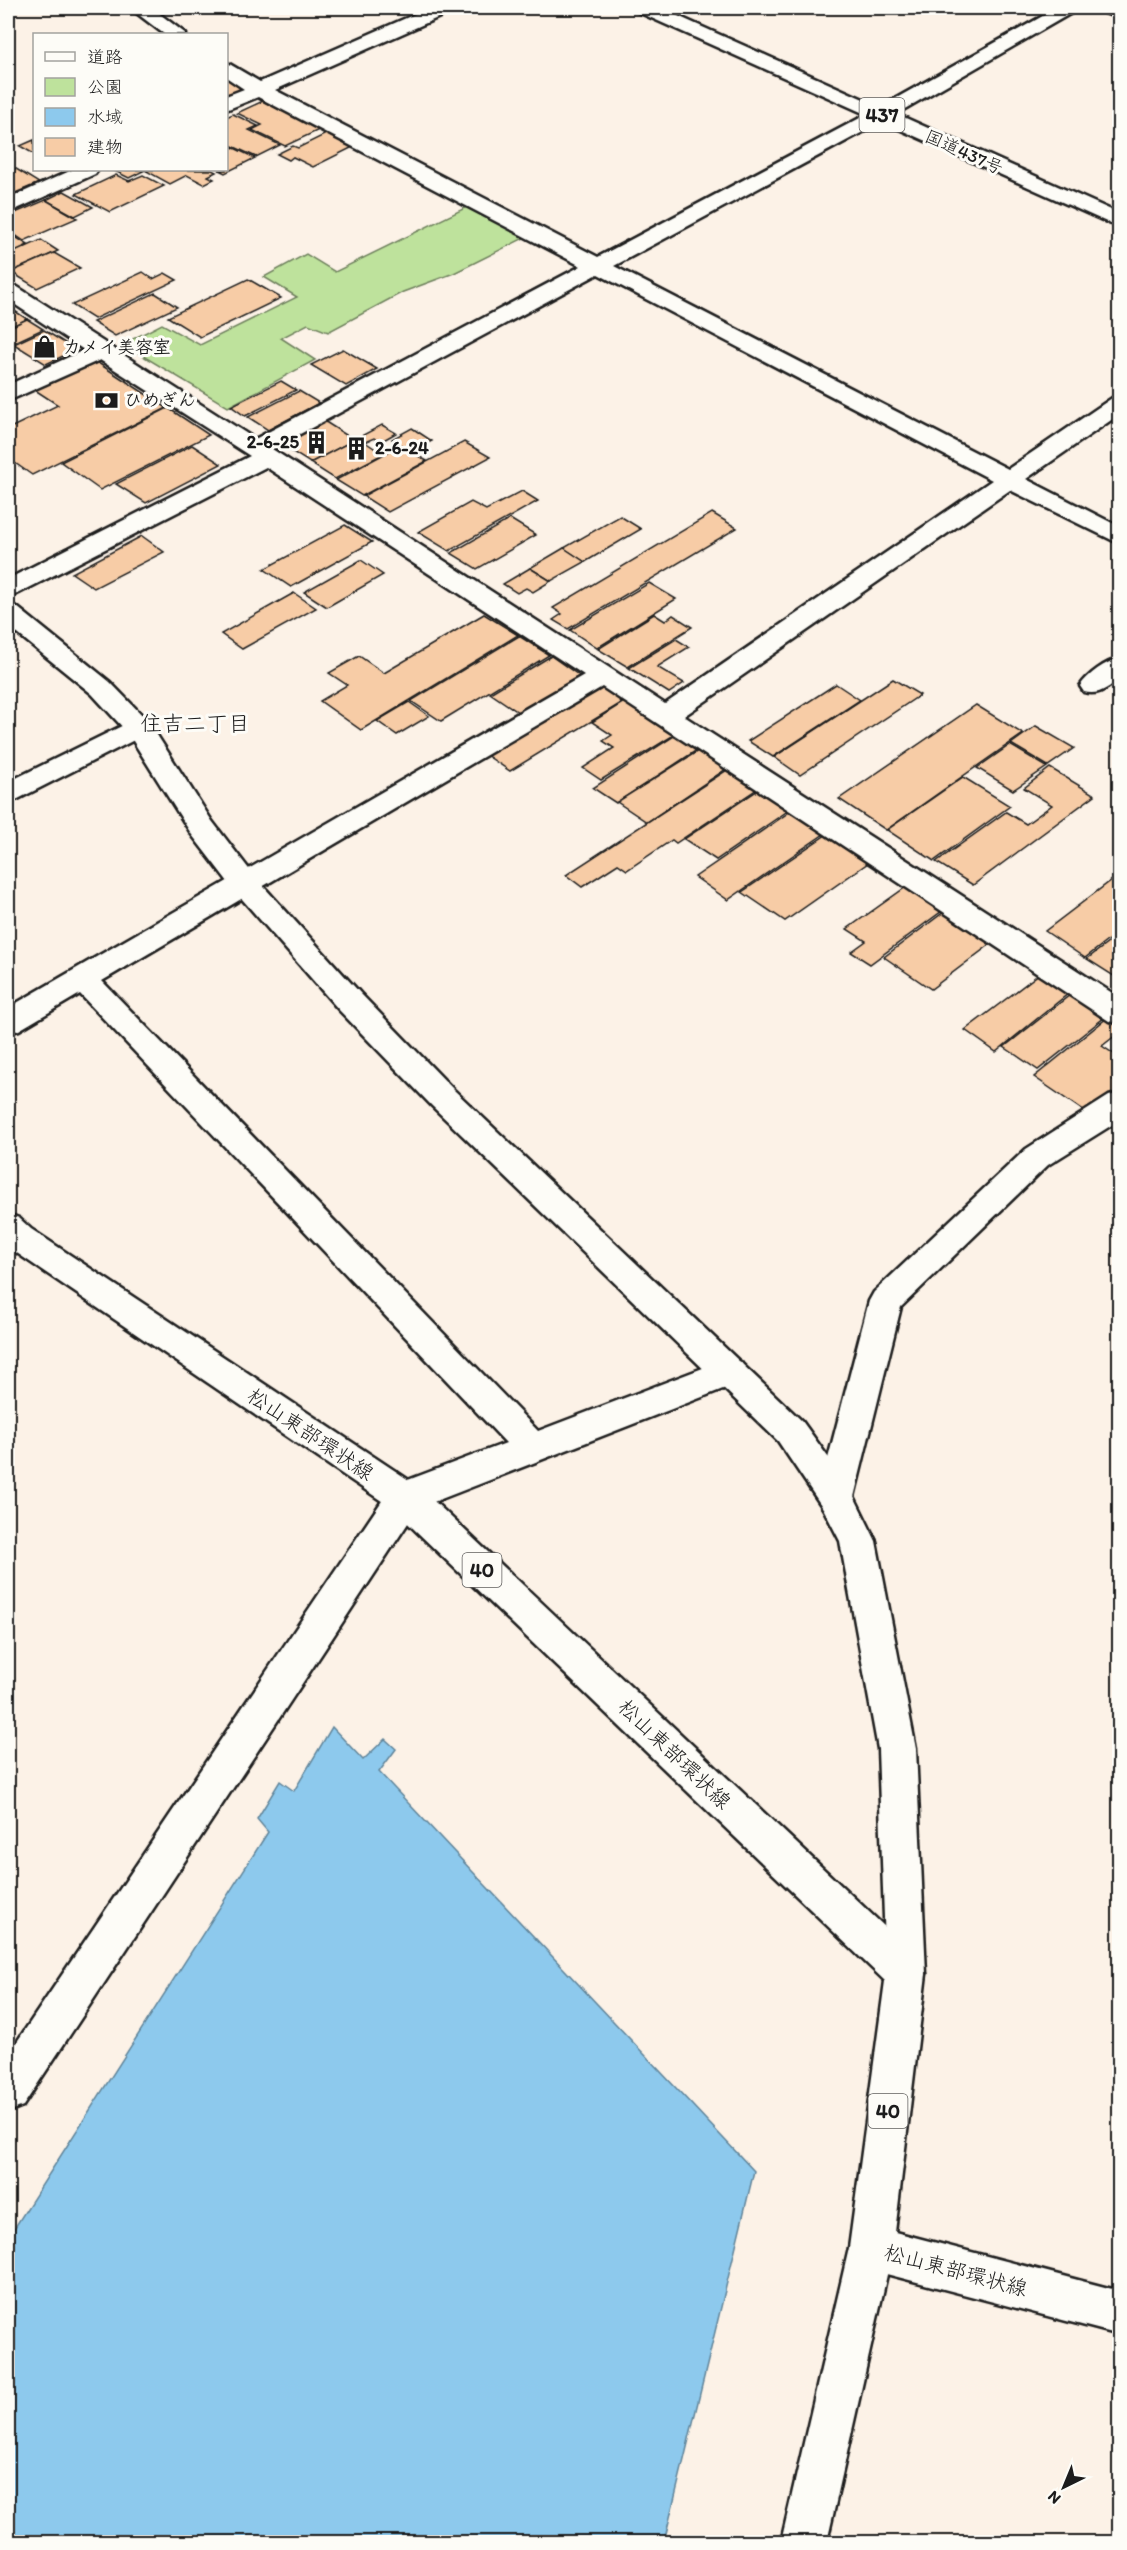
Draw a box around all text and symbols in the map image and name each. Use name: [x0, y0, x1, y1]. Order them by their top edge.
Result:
legend: [33, 33, 228, 171]
text: 道路: [87, 46, 123, 68]
text: 公園: [87, 76, 123, 98]
road number: 437: [860, 98, 904, 132]
text: 水域: [87, 106, 123, 128]
street label: 国道437号: [921, 125, 1007, 179]
text: 建物: [87, 136, 123, 158]
shop icon: カメイ美容室: [32, 334, 58, 360]
place label: カメイ美容室: [63, 336, 171, 358]
bank icon: ひめぎん: [93, 387, 119, 413]
place label: ひめぎん: [124, 389, 196, 411]
building icon: 2-6-25: [304, 429, 330, 455]
place label: 2-6-25: [247, 431, 300, 453]
building icon: 2-6-24: [344, 435, 370, 461]
place label: 2-6-24: [375, 437, 429, 459]
district label: 住吉二丁目: [140, 710, 250, 737]
street label: 松山東部環状線: [243, 1383, 379, 1485]
road number: 40: [462, 1553, 502, 1587]
street label: 松山東部環状線: [613, 1694, 737, 1814]
road number: 40: [868, 2094, 908, 2128]
street label: 松山東部環状線: [882, 2239, 1030, 2301]
north arrow: [1034, 2457, 1094, 2517]
text: N: [1044, 2487, 1065, 2508]

